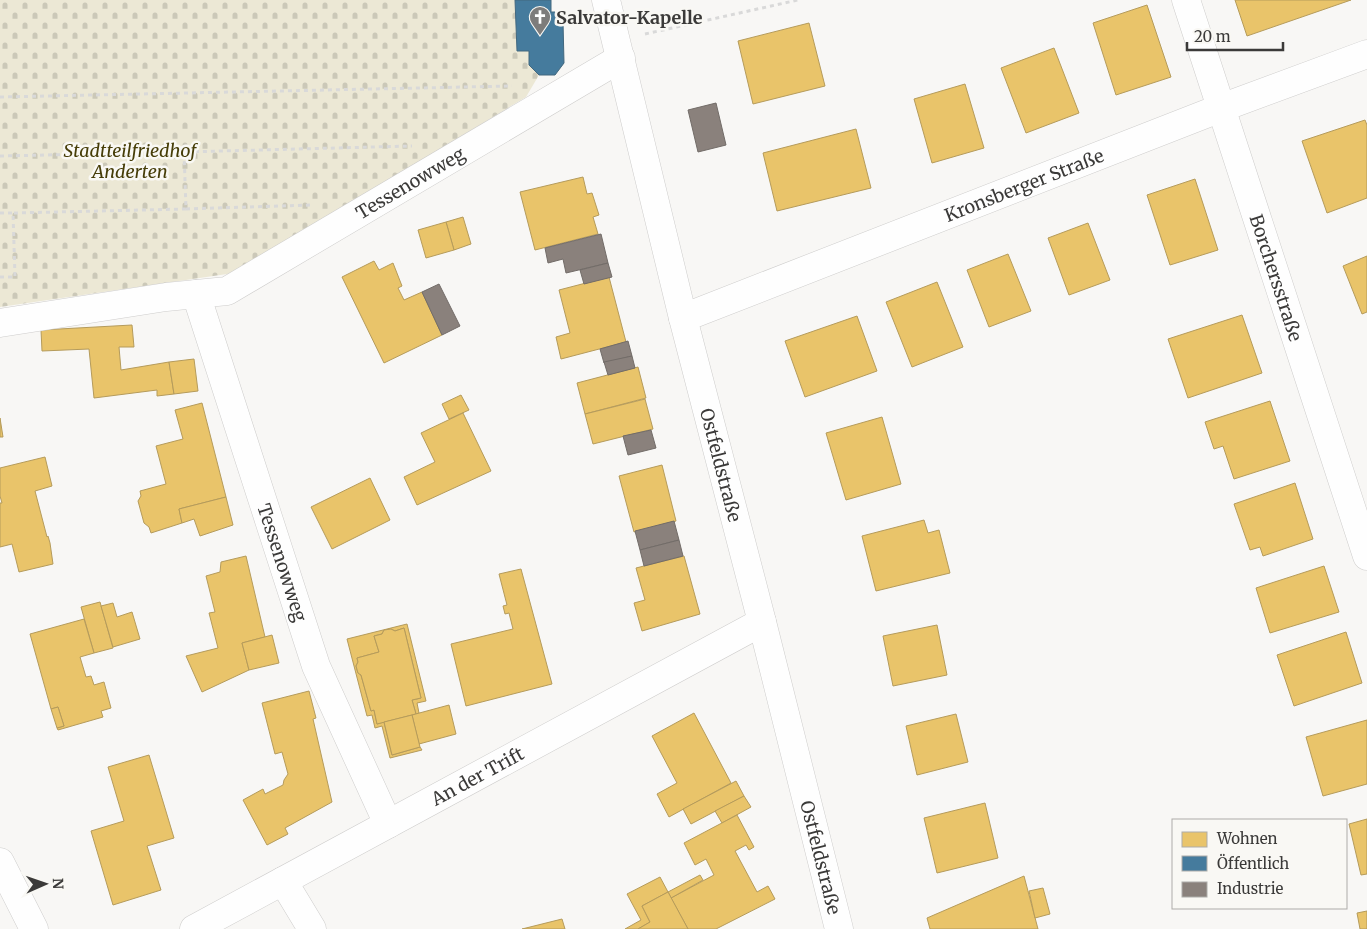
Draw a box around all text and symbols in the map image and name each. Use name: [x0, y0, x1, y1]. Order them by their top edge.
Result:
church icon: Salvator-Kapelle: [528, 5, 552, 36]
place label: Salvator-Kapelle: [556, 6, 703, 29]
scale bar: [1187, 20, 1283, 52]
text: 20 m: [1194, 27, 1231, 46]
park label: Stadtteilfriedhof Anderten: [64, 139, 198, 183]
street label: Tessenowweg: [351, 142, 469, 224]
street label: Kronsberger Straße: [941, 143, 1107, 226]
street label: Borchersstraße: [1245, 211, 1308, 344]
street label: Ostfeldstraße: [695, 406, 747, 524]
street label: Tessenowweg: [253, 501, 312, 624]
street label: An der Trift: [426, 742, 528, 811]
street label: Ostfeldstraße: [796, 798, 846, 917]
legend: [1172, 819, 1347, 909]
text: Wohnen: [1216, 829, 1277, 848]
text: Öffentlich: [1217, 853, 1289, 873]
north arrow: [20, 859, 70, 909]
text: N: [49, 878, 67, 889]
text: Industrie: [1217, 879, 1284, 898]

